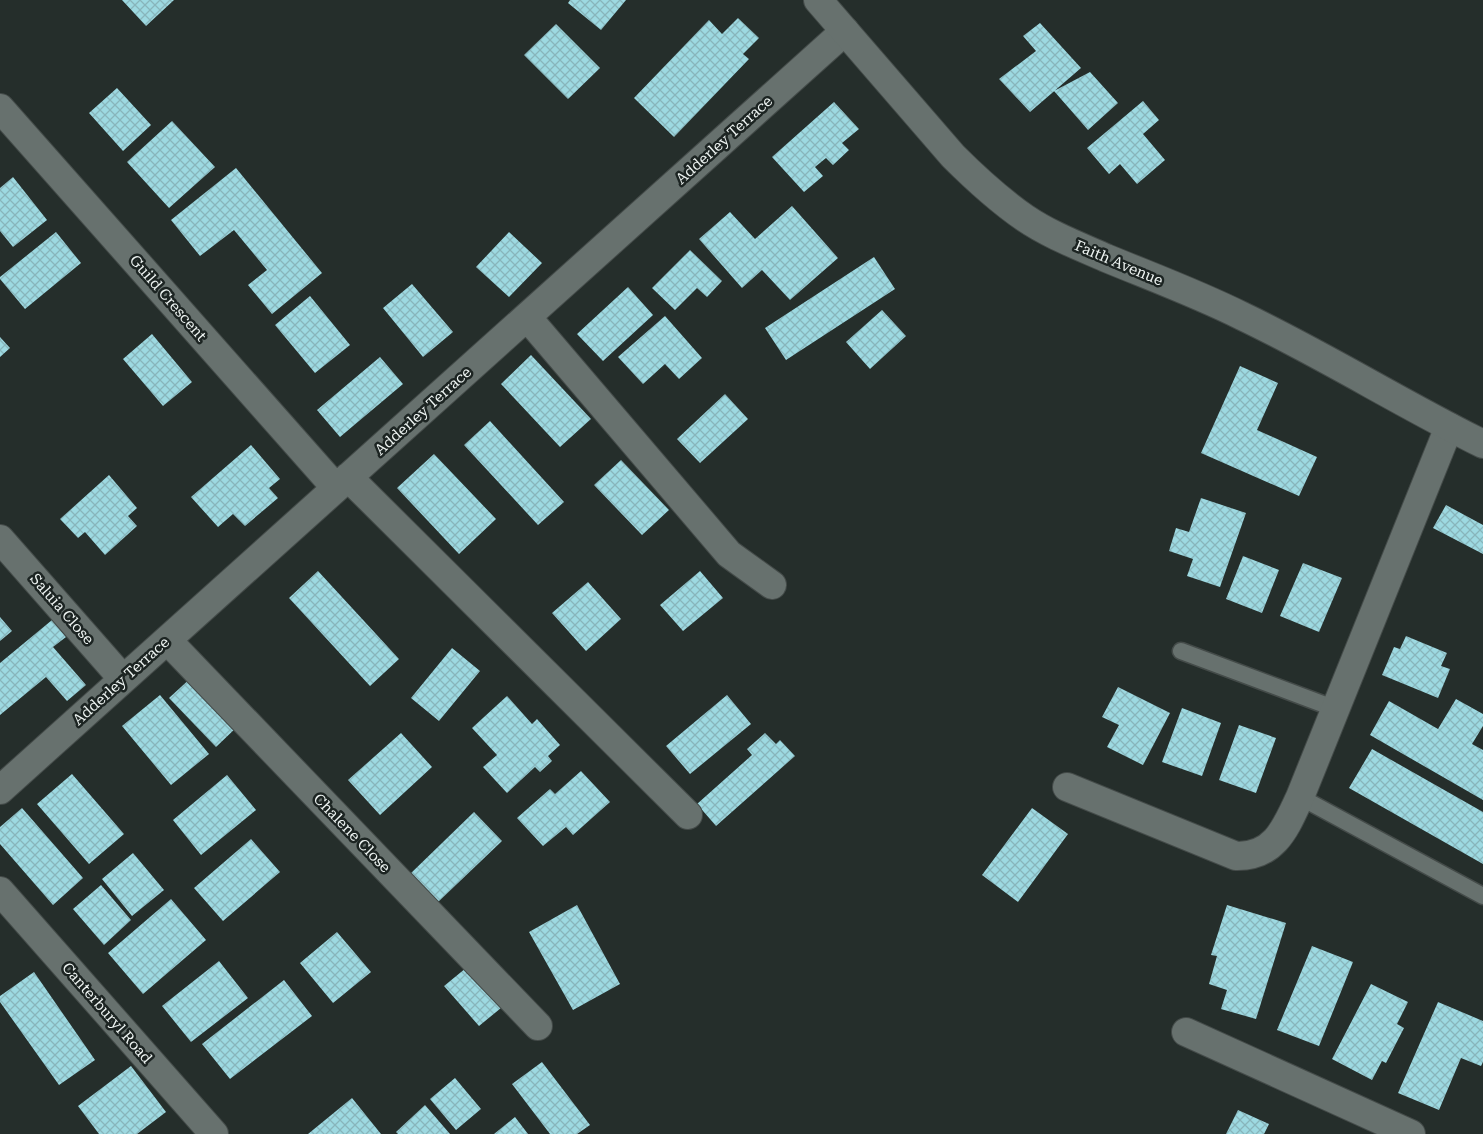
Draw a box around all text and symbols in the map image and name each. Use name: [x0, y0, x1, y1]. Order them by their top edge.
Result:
street label: Adderley Terrace: [672, 92, 776, 188]
street label: Faith Avenue: [1072, 236, 1166, 290]
street label: Guild Crescent: [126, 251, 211, 345]
street label: Adderley Terrace: [371, 363, 475, 459]
street label: Saluia Close: [26, 570, 98, 648]
street label: Adderley Terrace: [69, 633, 173, 729]
street label: Chalene Close: [310, 790, 394, 876]
street label: Canterburyl Road: [58, 959, 156, 1068]

